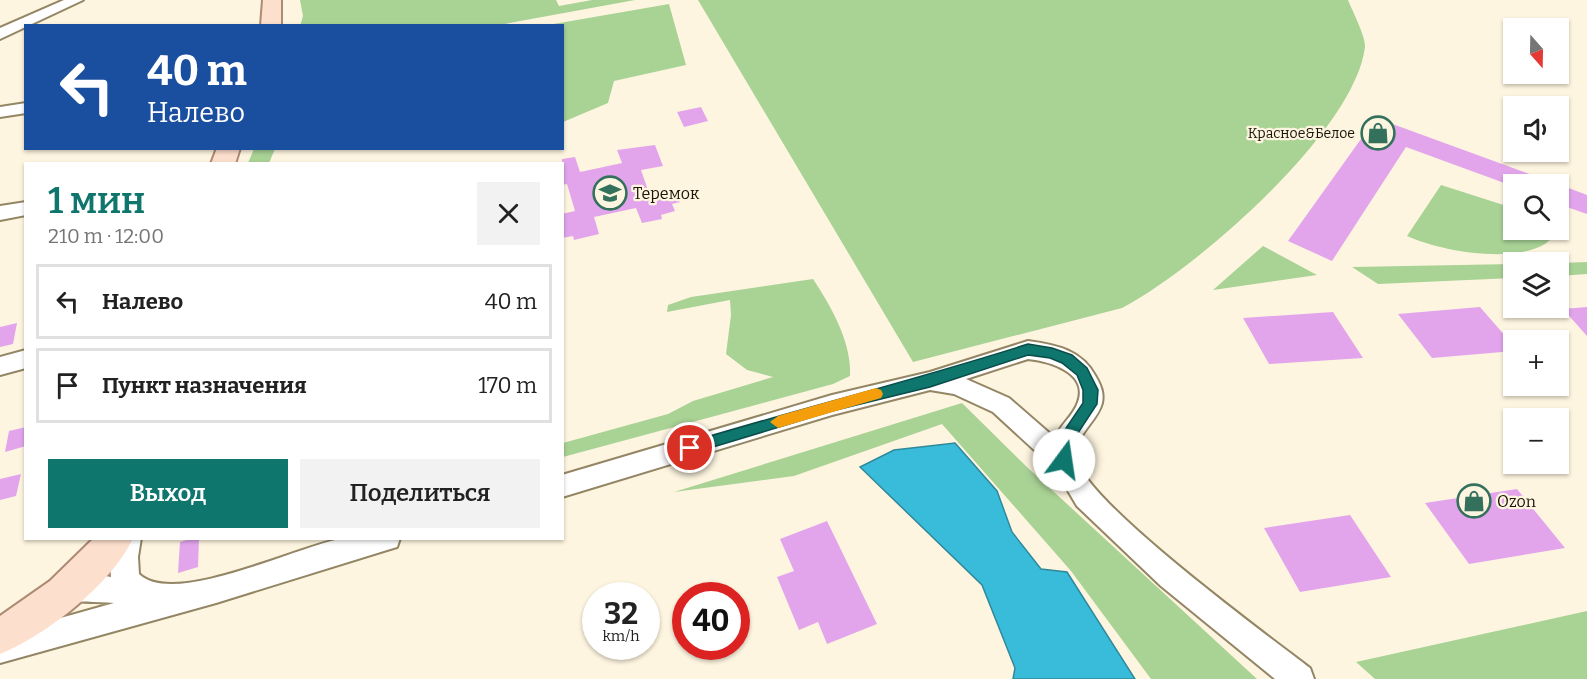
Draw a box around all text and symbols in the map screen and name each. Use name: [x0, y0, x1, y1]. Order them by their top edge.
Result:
north arrow: [1503, 18, 1569, 84]
map controls: [1503, 18, 1569, 474]
text: 40 m: [147, 46, 247, 96]
icon: left: [48, 48, 126, 126]
button: sound: [1503, 96, 1569, 162]
text: Налево: [147, 97, 245, 129]
shop icon: Красное&Белое: [1360, 115, 1396, 151]
place label: Красное&Белое: [1248, 125, 1355, 142]
button: search: [1503, 174, 1569, 240]
school or university icon: Теремок: [592, 175, 628, 211]
text: 1 мин: [48, 179, 145, 223]
button: close: [477, 182, 540, 245]
place label: Теремок: [633, 184, 700, 203]
text: 210 m · 12:00: [48, 224, 164, 248]
button: layers: [1503, 252, 1569, 318]
icon: left: [51, 285, 84, 318]
text: Налево: [102, 288, 183, 315]
text: 40 m: [485, 288, 537, 315]
button: +: [1503, 330, 1569, 396]
icon: arrive: [51, 369, 84, 402]
text: Пункт назначения: [102, 372, 307, 399]
text: 170 m: [478, 372, 537, 399]
button: −: [1503, 408, 1569, 474]
pin: [664, 422, 715, 473]
position arrow: [1032, 428, 1096, 492]
icon: arrive: [673, 431, 706, 464]
button: Выход: [48, 459, 288, 528]
button: Поделиться: [300, 459, 540, 528]
shop icon: Ozon: [1456, 483, 1492, 519]
place label: Ozon: [1497, 492, 1536, 511]
speed limit sign: 40: [672, 582, 750, 660]
text: 32: [604, 596, 638, 632]
text: km/h: [602, 627, 640, 645]

